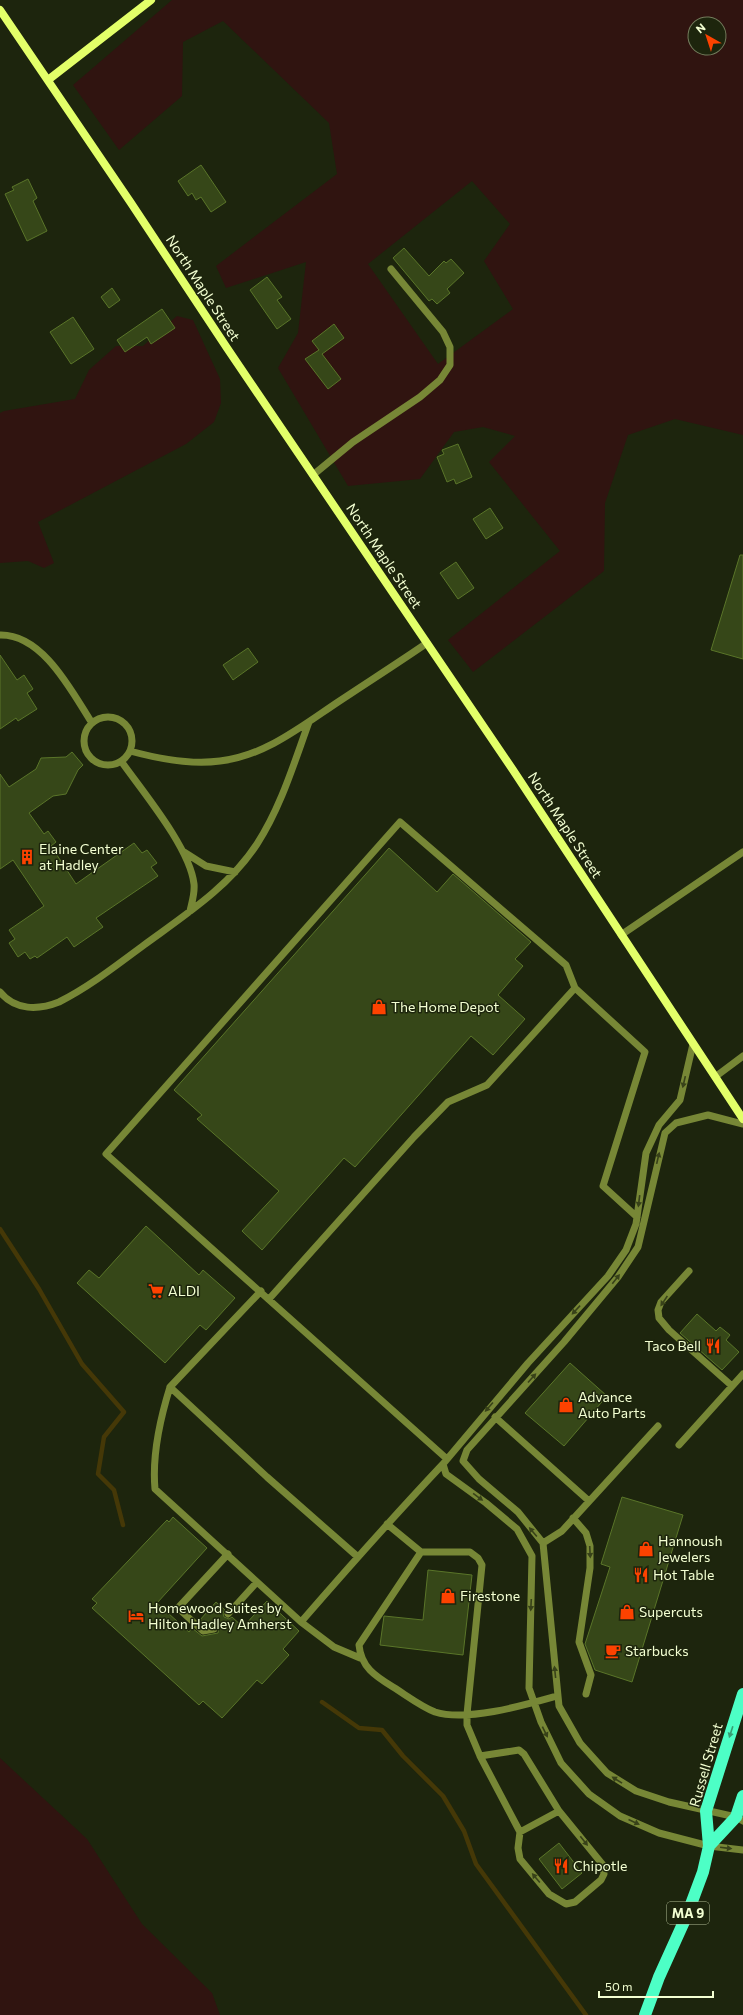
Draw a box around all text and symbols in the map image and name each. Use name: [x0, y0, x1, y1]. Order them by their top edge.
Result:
north arrow: [687, 16, 727, 56]
text: N: [693, 20, 708, 35]
street label: North Maple Street: [163, 232, 244, 344]
street label: North Maple Street: [343, 500, 426, 612]
street label: North Maple Street: [525, 769, 606, 881]
place label: Elaine Center at Hadley: [39, 840, 124, 873]
building icon: Elaine Center at Hadley: [18, 848, 36, 866]
shop icon: The Home Depot: [370, 998, 388, 1016]
place label: The Home Depot: [391, 998, 499, 1015]
one-way arrow: [680, 1076, 686, 1088]
one-way arrow: [655, 1152, 661, 1164]
one-way arrow: [636, 1195, 642, 1207]
one-way arrow: [612, 1273, 620, 1284]
supermarket icon: ALDI: [147, 1282, 165, 1300]
place label: ALDI: [168, 1282, 200, 1299]
one-way arrow: [660, 1295, 667, 1306]
one-way arrow: [571, 1305, 581, 1315]
place label: Taco Bell: [644, 1337, 701, 1354]
restaurant icon: Taco Bell: [704, 1337, 722, 1355]
one-way arrow: [527, 1372, 536, 1383]
place label: Advance Auto Parts: [578, 1388, 646, 1421]
shop icon: Advance Auto Parts: [557, 1396, 575, 1414]
one-way arrow: [485, 1402, 494, 1413]
one-way arrow: [472, 1493, 483, 1501]
one-way arrow: [529, 1526, 538, 1537]
place label: Hannoush Jewelers: [658, 1532, 722, 1565]
shop icon: Hannoush Jewelers: [637, 1540, 655, 1558]
one-way arrow: [586, 1546, 593, 1558]
restaurant icon: Hot Table: [632, 1566, 650, 1584]
place label: Hot Table: [653, 1566, 715, 1583]
shop icon: Firestone: [439, 1587, 457, 1605]
place label: Firestone: [460, 1587, 520, 1604]
place label: Homewood Suites by Hilton Hadley Amherst: [148, 1599, 292, 1632]
one-way arrow: [528, 1599, 534, 1612]
shop icon: Supercuts: [618, 1603, 636, 1621]
place label: Supercuts: [639, 1603, 703, 1620]
hotel icon: Homewood Suites by Hilton Hadley Amherst: [127, 1607, 145, 1625]
cafe icon: Starbucks: [604, 1642, 622, 1660]
place label: Starbucks: [625, 1642, 689, 1659]
one-way arrow: [551, 1666, 558, 1678]
street label: Russell Street: [685, 1721, 726, 1809]
one-way arrow: [542, 1726, 549, 1738]
one-way arrow: [728, 1726, 734, 1738]
one-way arrow: [611, 1776, 623, 1783]
one-way arrow: [628, 1819, 640, 1825]
one-way arrow: [580, 1835, 588, 1846]
one-way arrow: [720, 1845, 732, 1851]
restaurant icon: Chipotle: [552, 1857, 570, 1875]
place label: Chipotle: [573, 1857, 627, 1874]
one-way arrow: [532, 1873, 541, 1883]
road number: MA 9: [667, 1902, 709, 1924]
scale bar: [599, 1973, 713, 1999]
text: 50 m: [605, 1979, 633, 1993]

